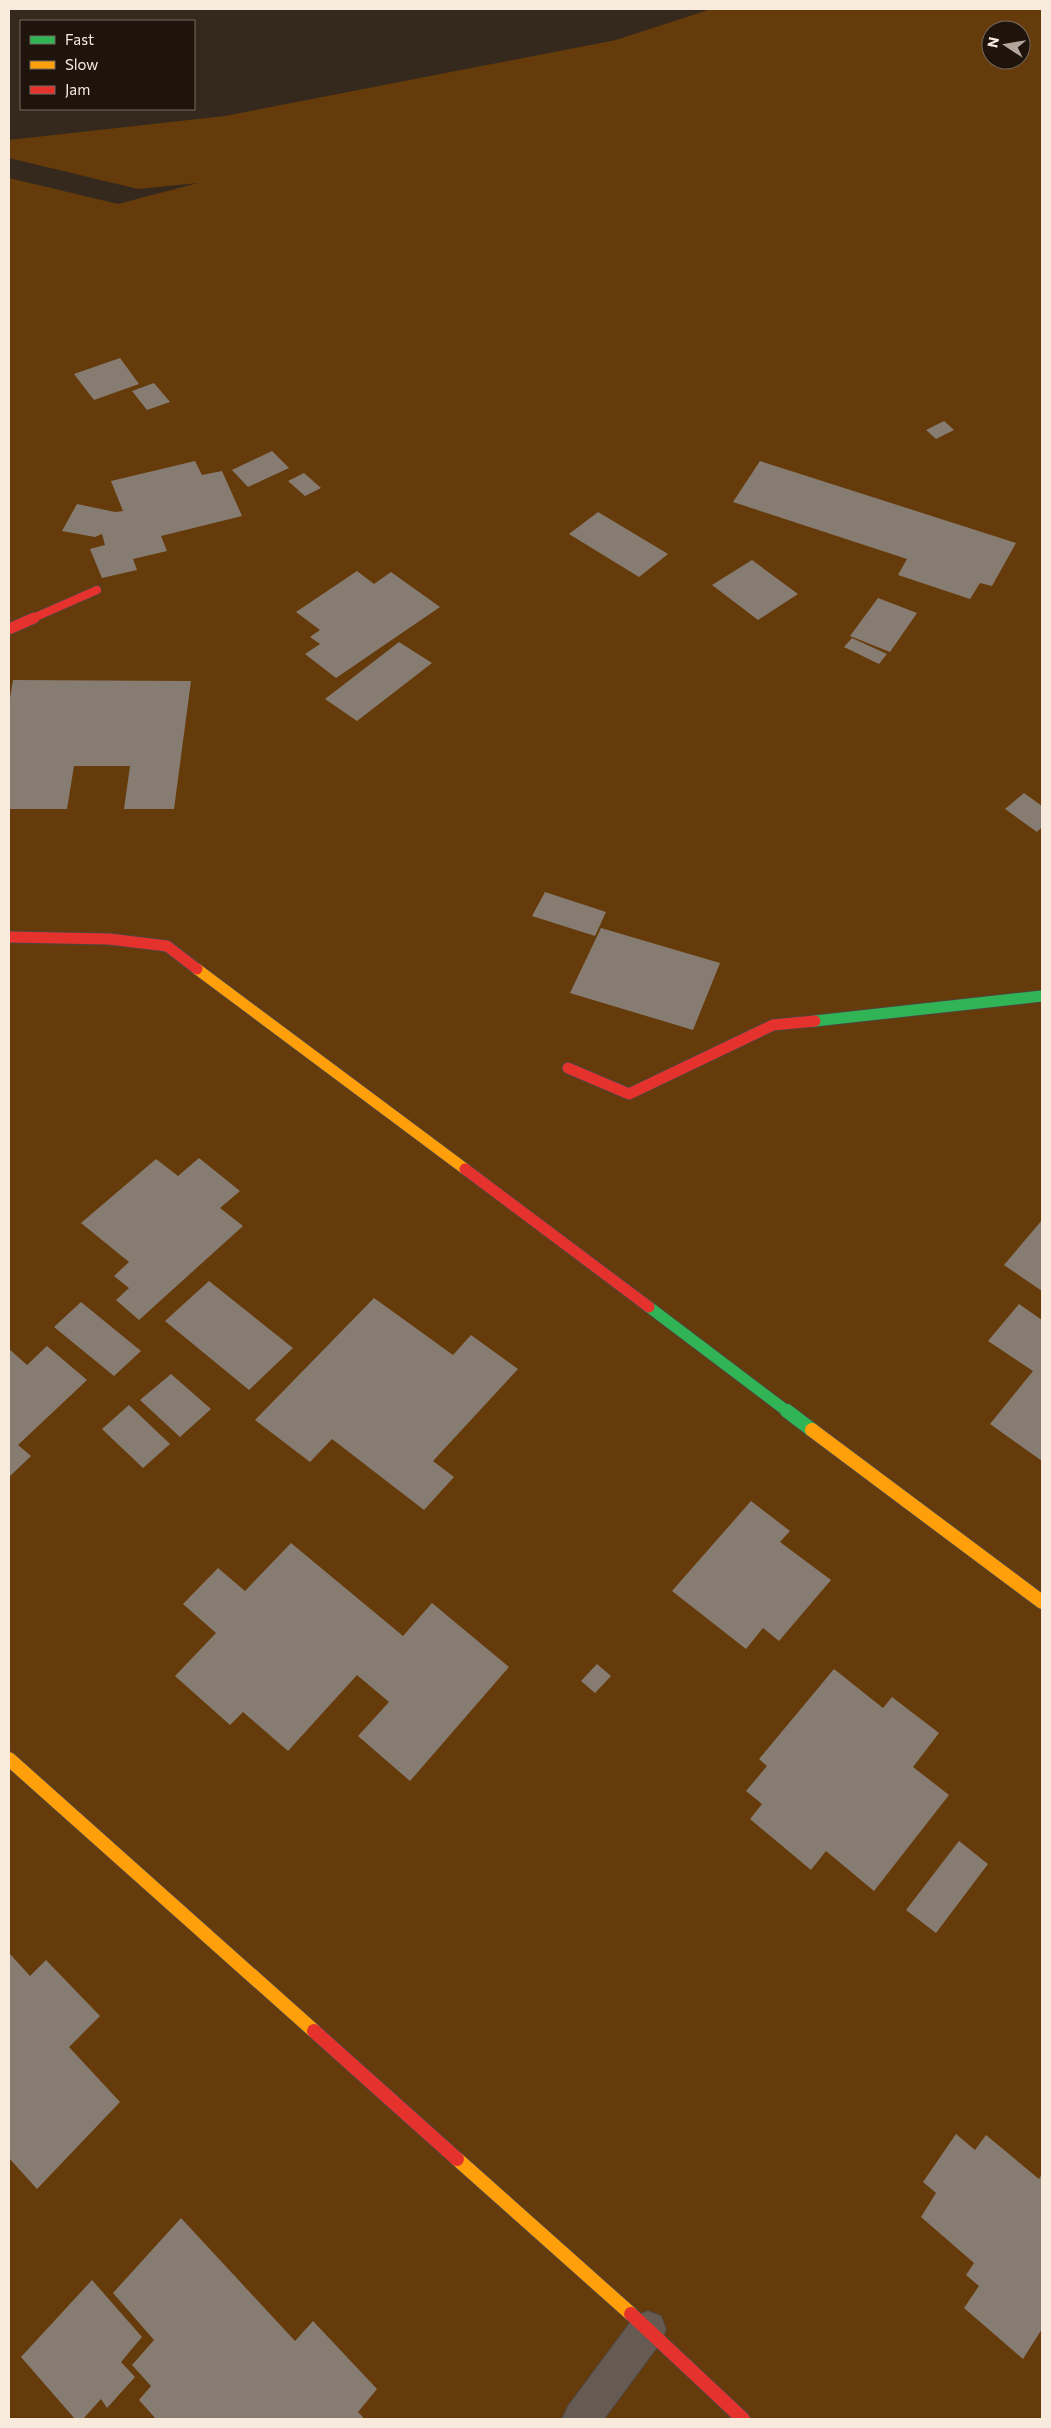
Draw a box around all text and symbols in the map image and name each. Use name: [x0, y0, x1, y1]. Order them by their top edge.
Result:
legend: [20, 20, 195, 110]
north arrow: [981, 20, 1031, 70]
text: Fast: [65, 30, 94, 48]
text: N: [983, 35, 1002, 49]
text: Slow: [65, 55, 98, 73]
text: Jam: [65, 80, 90, 98]

